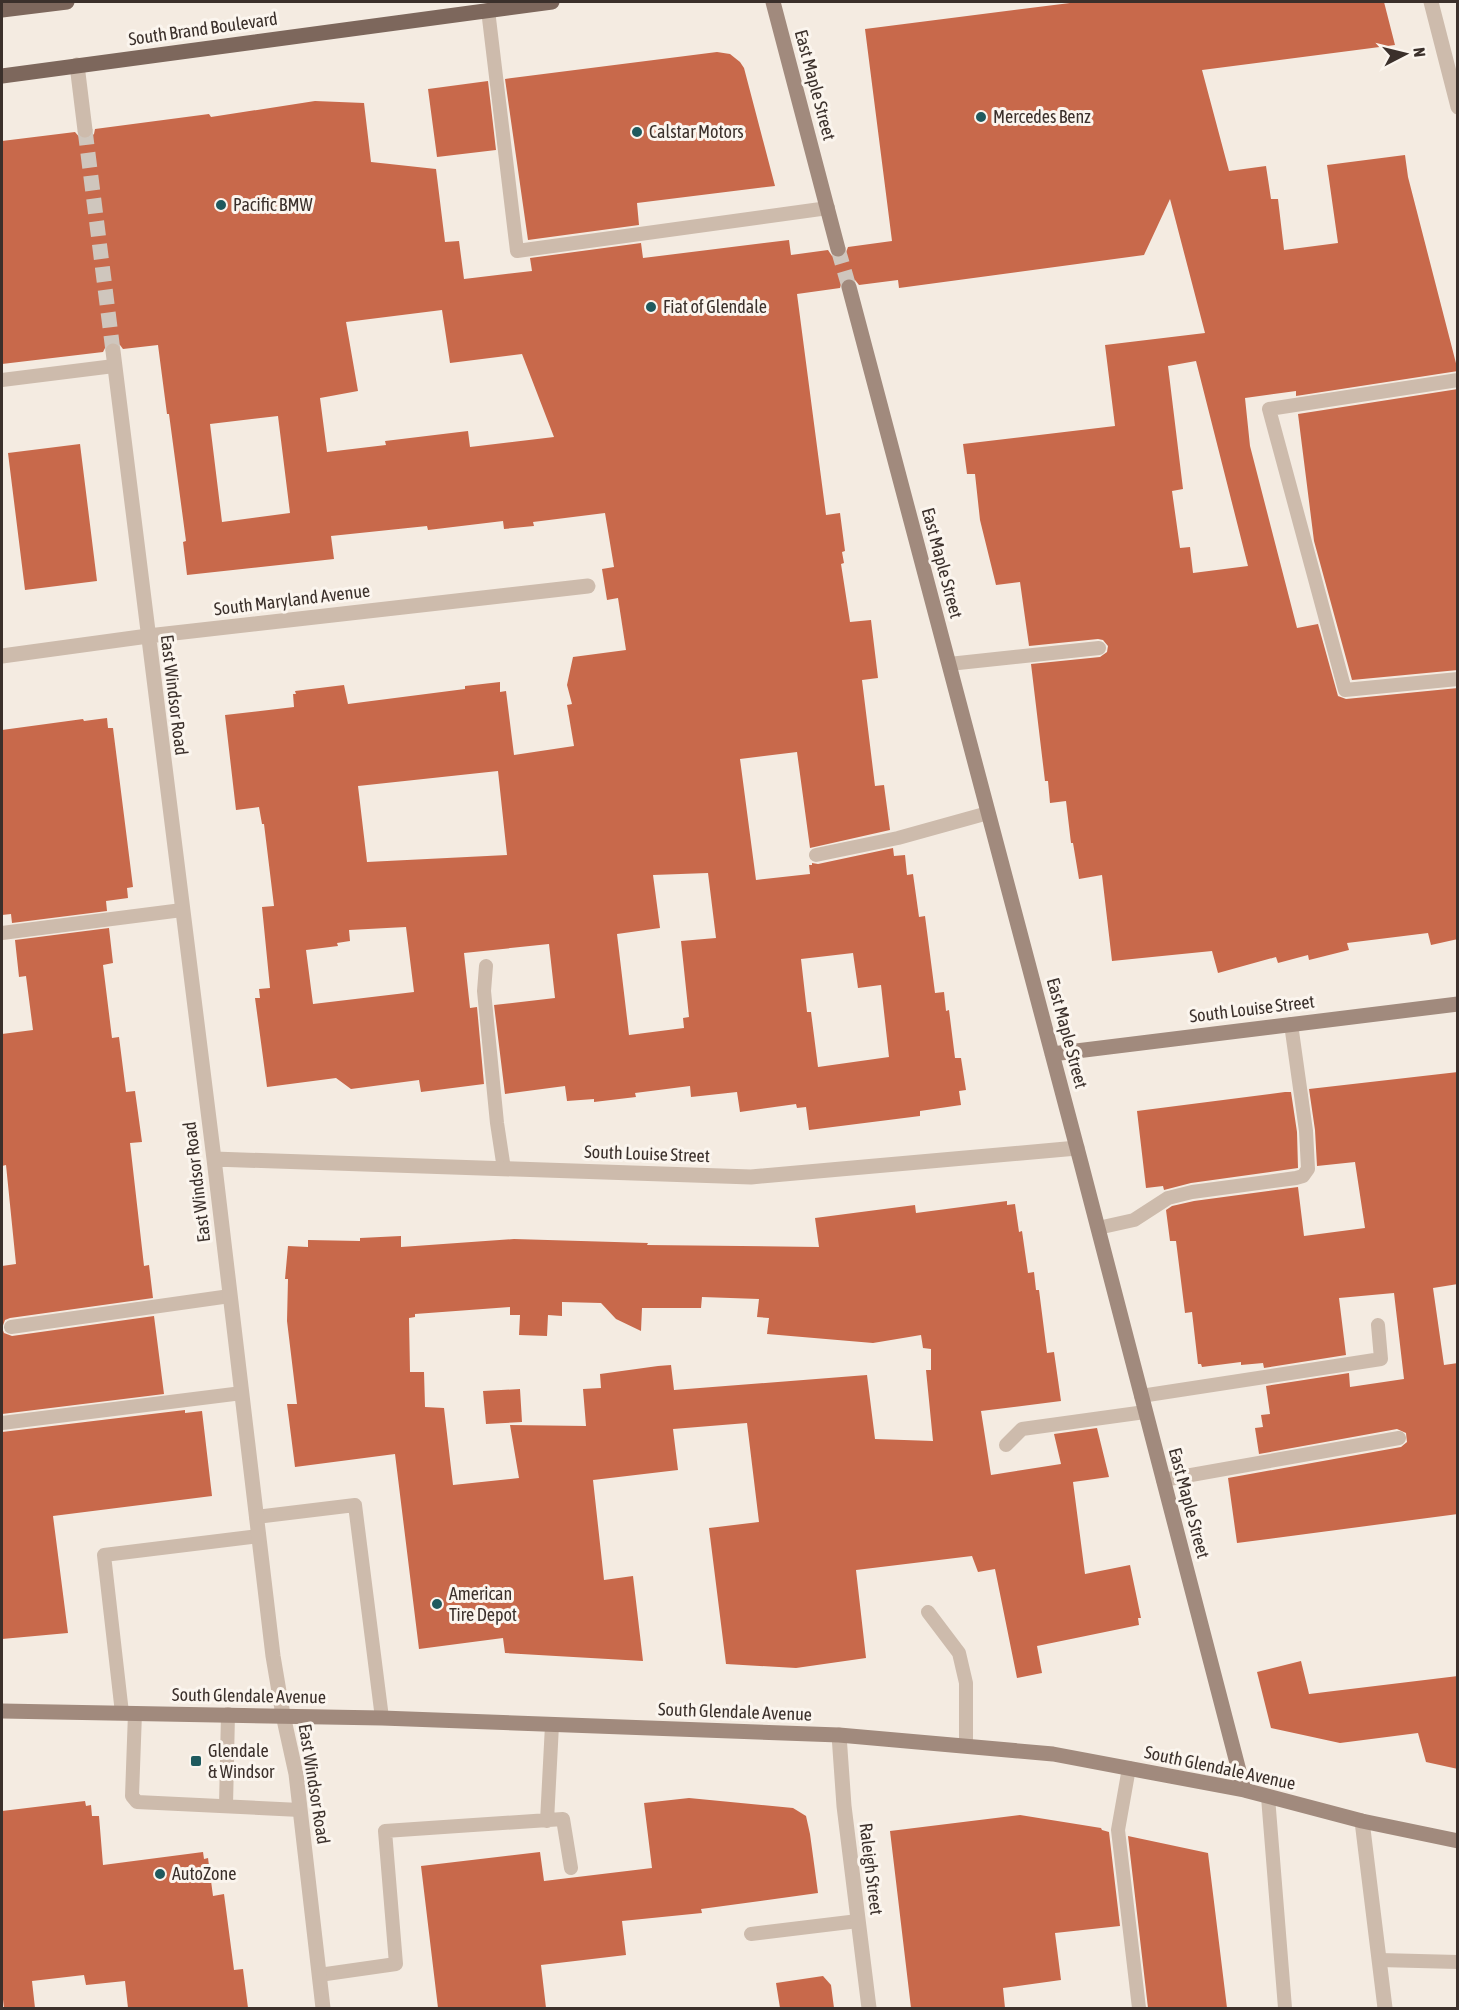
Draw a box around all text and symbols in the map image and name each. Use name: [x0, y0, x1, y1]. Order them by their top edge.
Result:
street label: South Brand Boulevard: [127, 8, 279, 49]
north arrow: [1375, 24, 1435, 84]
street label: East Maple Street: [791, 27, 840, 143]
text: N: [1410, 46, 1429, 58]
place label: Mercedes Benz: [993, 106, 1091, 127]
marker: Mercedes Benz: [974, 110, 988, 124]
place label: Calstar Motors: [649, 121, 744, 142]
marker: Calstar Motors: [630, 125, 644, 139]
place label: Pacific BMW: [233, 194, 313, 215]
marker: Pacific BMW: [214, 198, 228, 212]
place label: Fiat of Glendale: [663, 296, 767, 317]
marker: Fiat of Glendale: [644, 300, 658, 314]
street label: East Maple Street: [918, 505, 967, 621]
street label: South Maryland Avenue: [213, 580, 371, 619]
street label: East Windsor Road: [157, 633, 192, 756]
street label: East Maple Street: [1043, 975, 1092, 1091]
street label: South Louise Street: [1188, 990, 1316, 1027]
street label: East Windsor Road: [179, 1121, 214, 1244]
street label: South Louise Street: [584, 1141, 710, 1166]
street label: East Maple Street: [1165, 1445, 1214, 1561]
place label: American Tire Depot: [449, 1583, 517, 1625]
marker: American Tire Depot: [430, 1597, 444, 1611]
street label: South Glendale Avenue: [172, 1684, 326, 1707]
street label: South Glendale Avenue: [658, 1698, 812, 1725]
street label: East Windsor Road: [295, 1722, 334, 1846]
place label: Glendale & Windsor: [208, 1740, 275, 1782]
street label: South Glendale Avenue: [1143, 1741, 1298, 1794]
marker: Glendale & Windsor: [189, 1754, 203, 1768]
street label: Raleigh Street: [855, 1822, 888, 1916]
place label: AutoZone: [172, 1863, 236, 1884]
marker: AutoZone: [153, 1867, 167, 1881]

